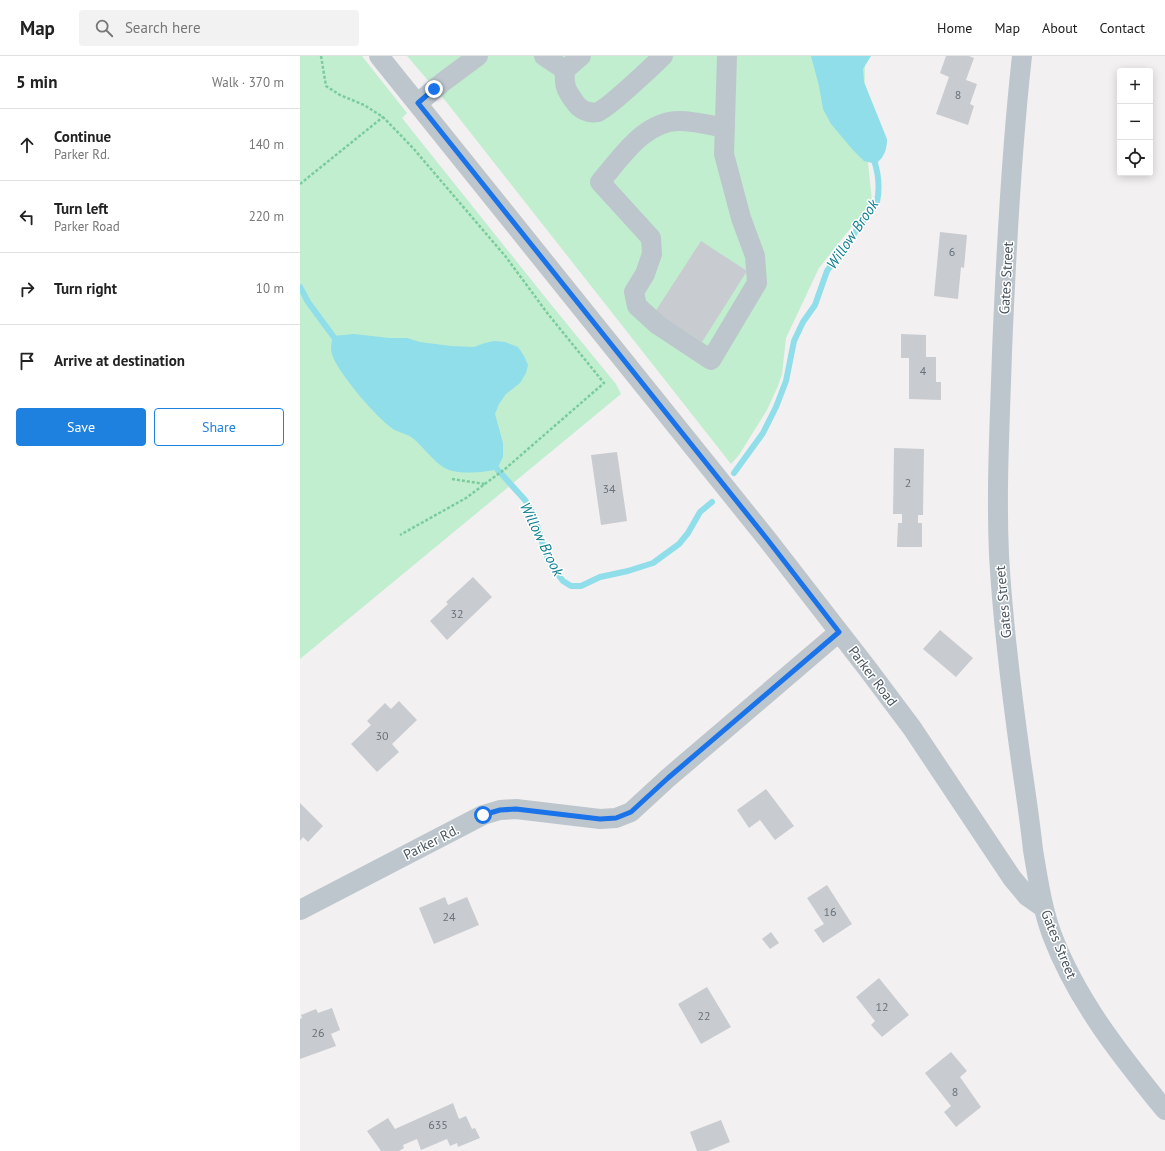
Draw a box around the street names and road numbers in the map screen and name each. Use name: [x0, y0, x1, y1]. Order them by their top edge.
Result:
street label: Gates Street: [995, 241, 1017, 315]
street label: Gates Street: [991, 565, 1015, 639]
street label: Parker Road: [844, 642, 902, 710]
street label: Parker Rd.: [400, 820, 462, 864]
street label: Gates Street: [1037, 907, 1081, 981]

